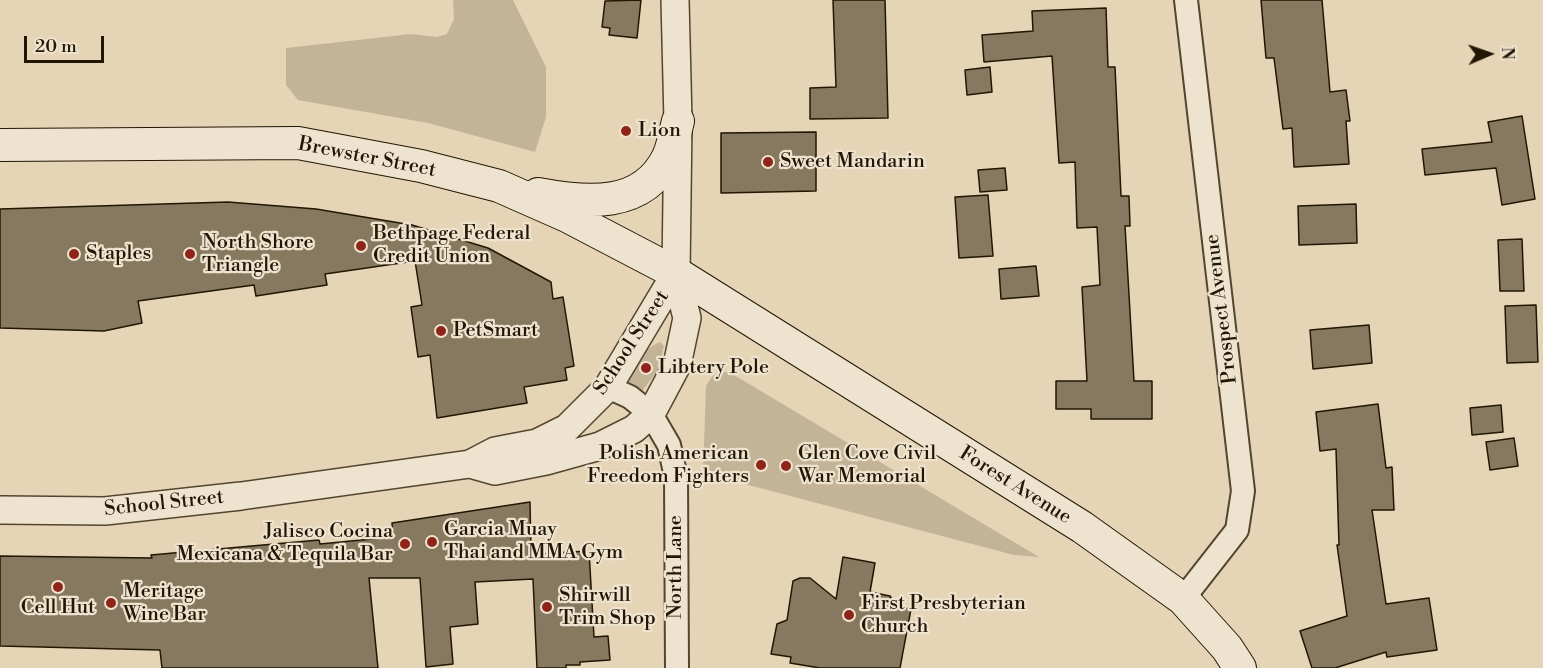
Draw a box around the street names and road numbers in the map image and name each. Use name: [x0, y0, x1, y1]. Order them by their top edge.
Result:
street label: Brewster Street: [296, 133, 438, 183]
street label: Prospect Avenue: [1201, 233, 1243, 385]
street label: School Street: [589, 286, 675, 400]
street label: Forest Avenue: [955, 442, 1075, 530]
street label: School Street: [103, 486, 225, 522]
street label: North Lane: [664, 515, 688, 619]

